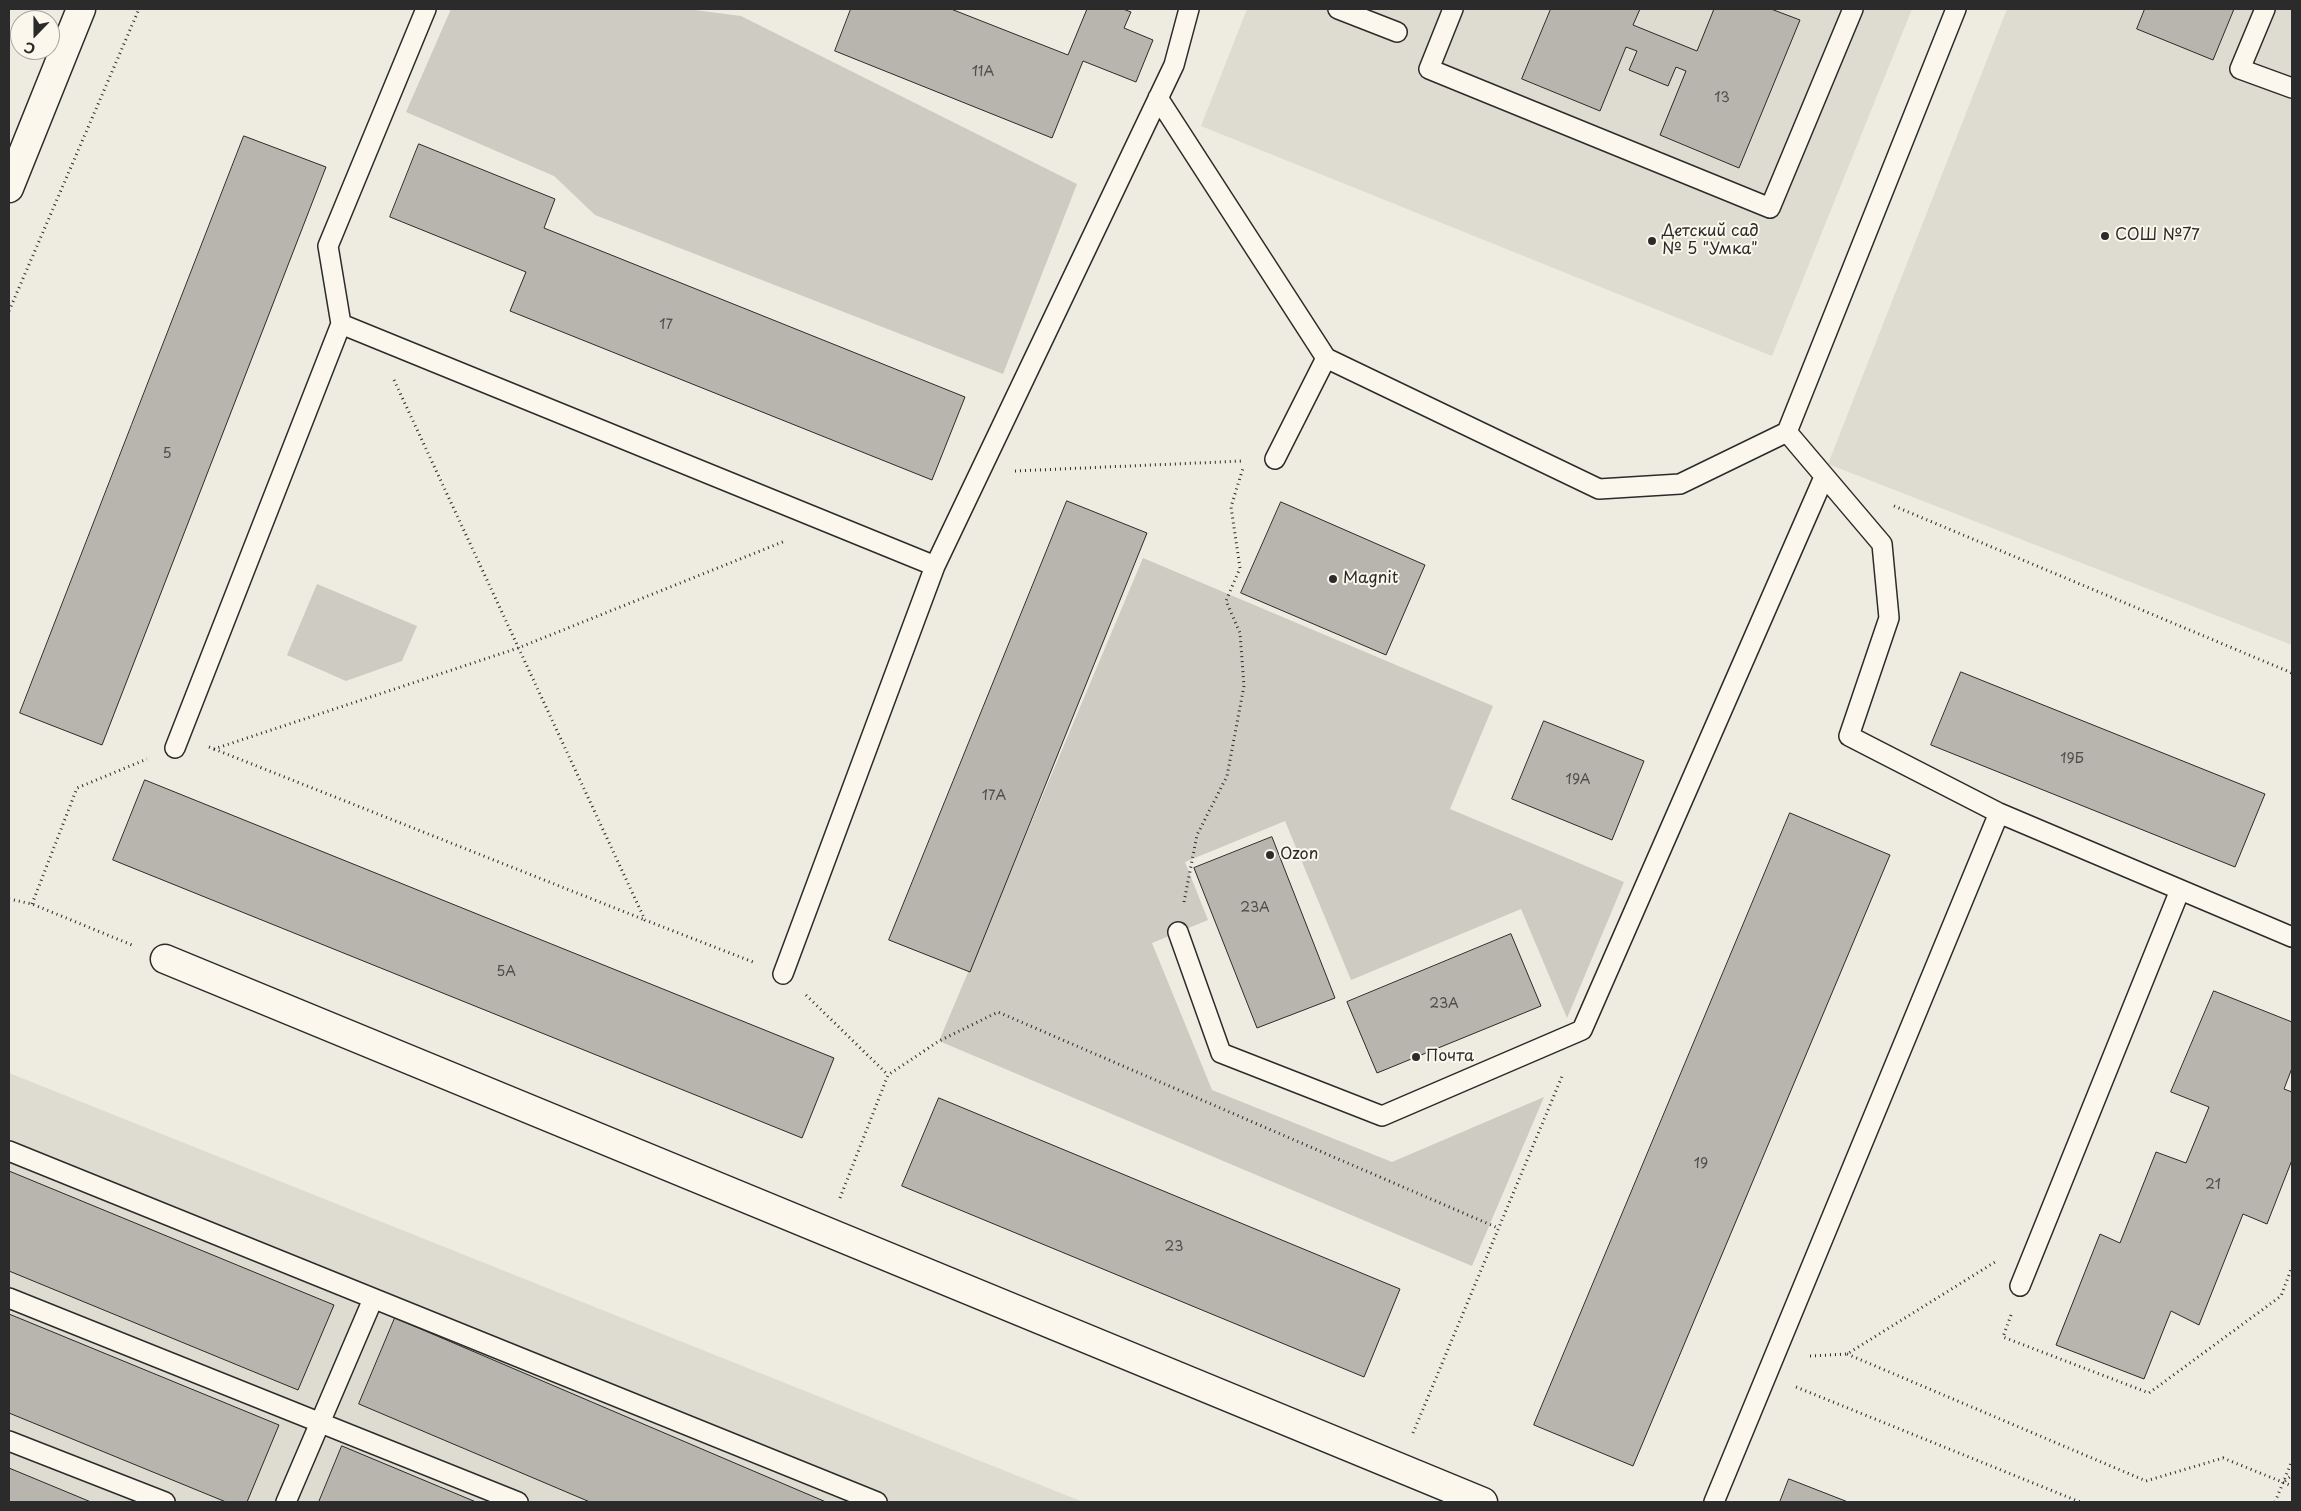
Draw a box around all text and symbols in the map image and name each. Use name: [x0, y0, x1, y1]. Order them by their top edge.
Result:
north arrow: [10, 10, 60, 60]
text: С: [21, 37, 38, 60]
house number: 11А: [972, 64, 994, 80]
house number: 13: [1714, 90, 1730, 106]
place label: Детский сад № 5 "Умка": [1662, 222, 1759, 260]
place label: СОШ №77: [2115, 226, 2200, 246]
marker: СОШ №77: [2099, 230, 2111, 242]
marker: Детский сад № 5 "Умка": [1646, 235, 1658, 247]
house number: 17: [659, 317, 673, 333]
house number: 5: [162, 446, 172, 462]
place label: Magnit: [1343, 569, 1398, 589]
marker: Magnit: [1327, 573, 1339, 585]
house number: 19Б: [2060, 751, 2084, 767]
house number: 19А: [1566, 772, 1590, 788]
house number: 17А: [982, 788, 1006, 804]
place label: Ozon: [1280, 845, 1318, 865]
marker: Ozon: [1264, 849, 1276, 861]
house number: 23А: [1240, 900, 1270, 916]
house number: 5А: [496, 964, 516, 980]
house number: 23А: [1429, 996, 1459, 1012]
place label: Почта: [1426, 1047, 1474, 1067]
marker: Почта: [1410, 1051, 1422, 1063]
house number: 19: [1694, 1156, 1708, 1172]
house number: 21: [2205, 1177, 2221, 1193]
house number: 23: [1165, 1239, 1183, 1255]

